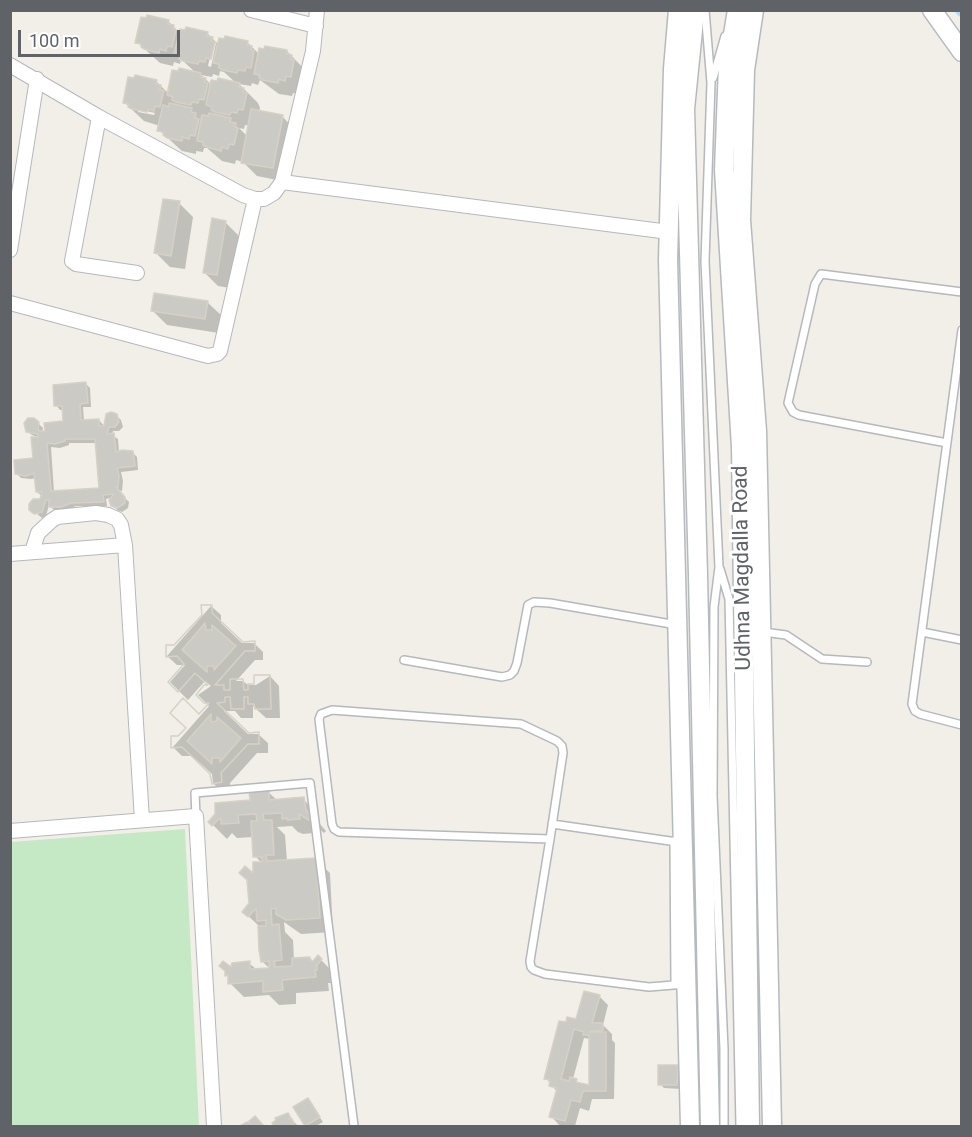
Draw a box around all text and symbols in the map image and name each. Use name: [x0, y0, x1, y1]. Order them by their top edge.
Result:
scale bar: [21, 18, 183, 56]
text: 100 m: [29, 30, 80, 51]
street label: Udhna Magdalla Road: [729, 465, 757, 671]

